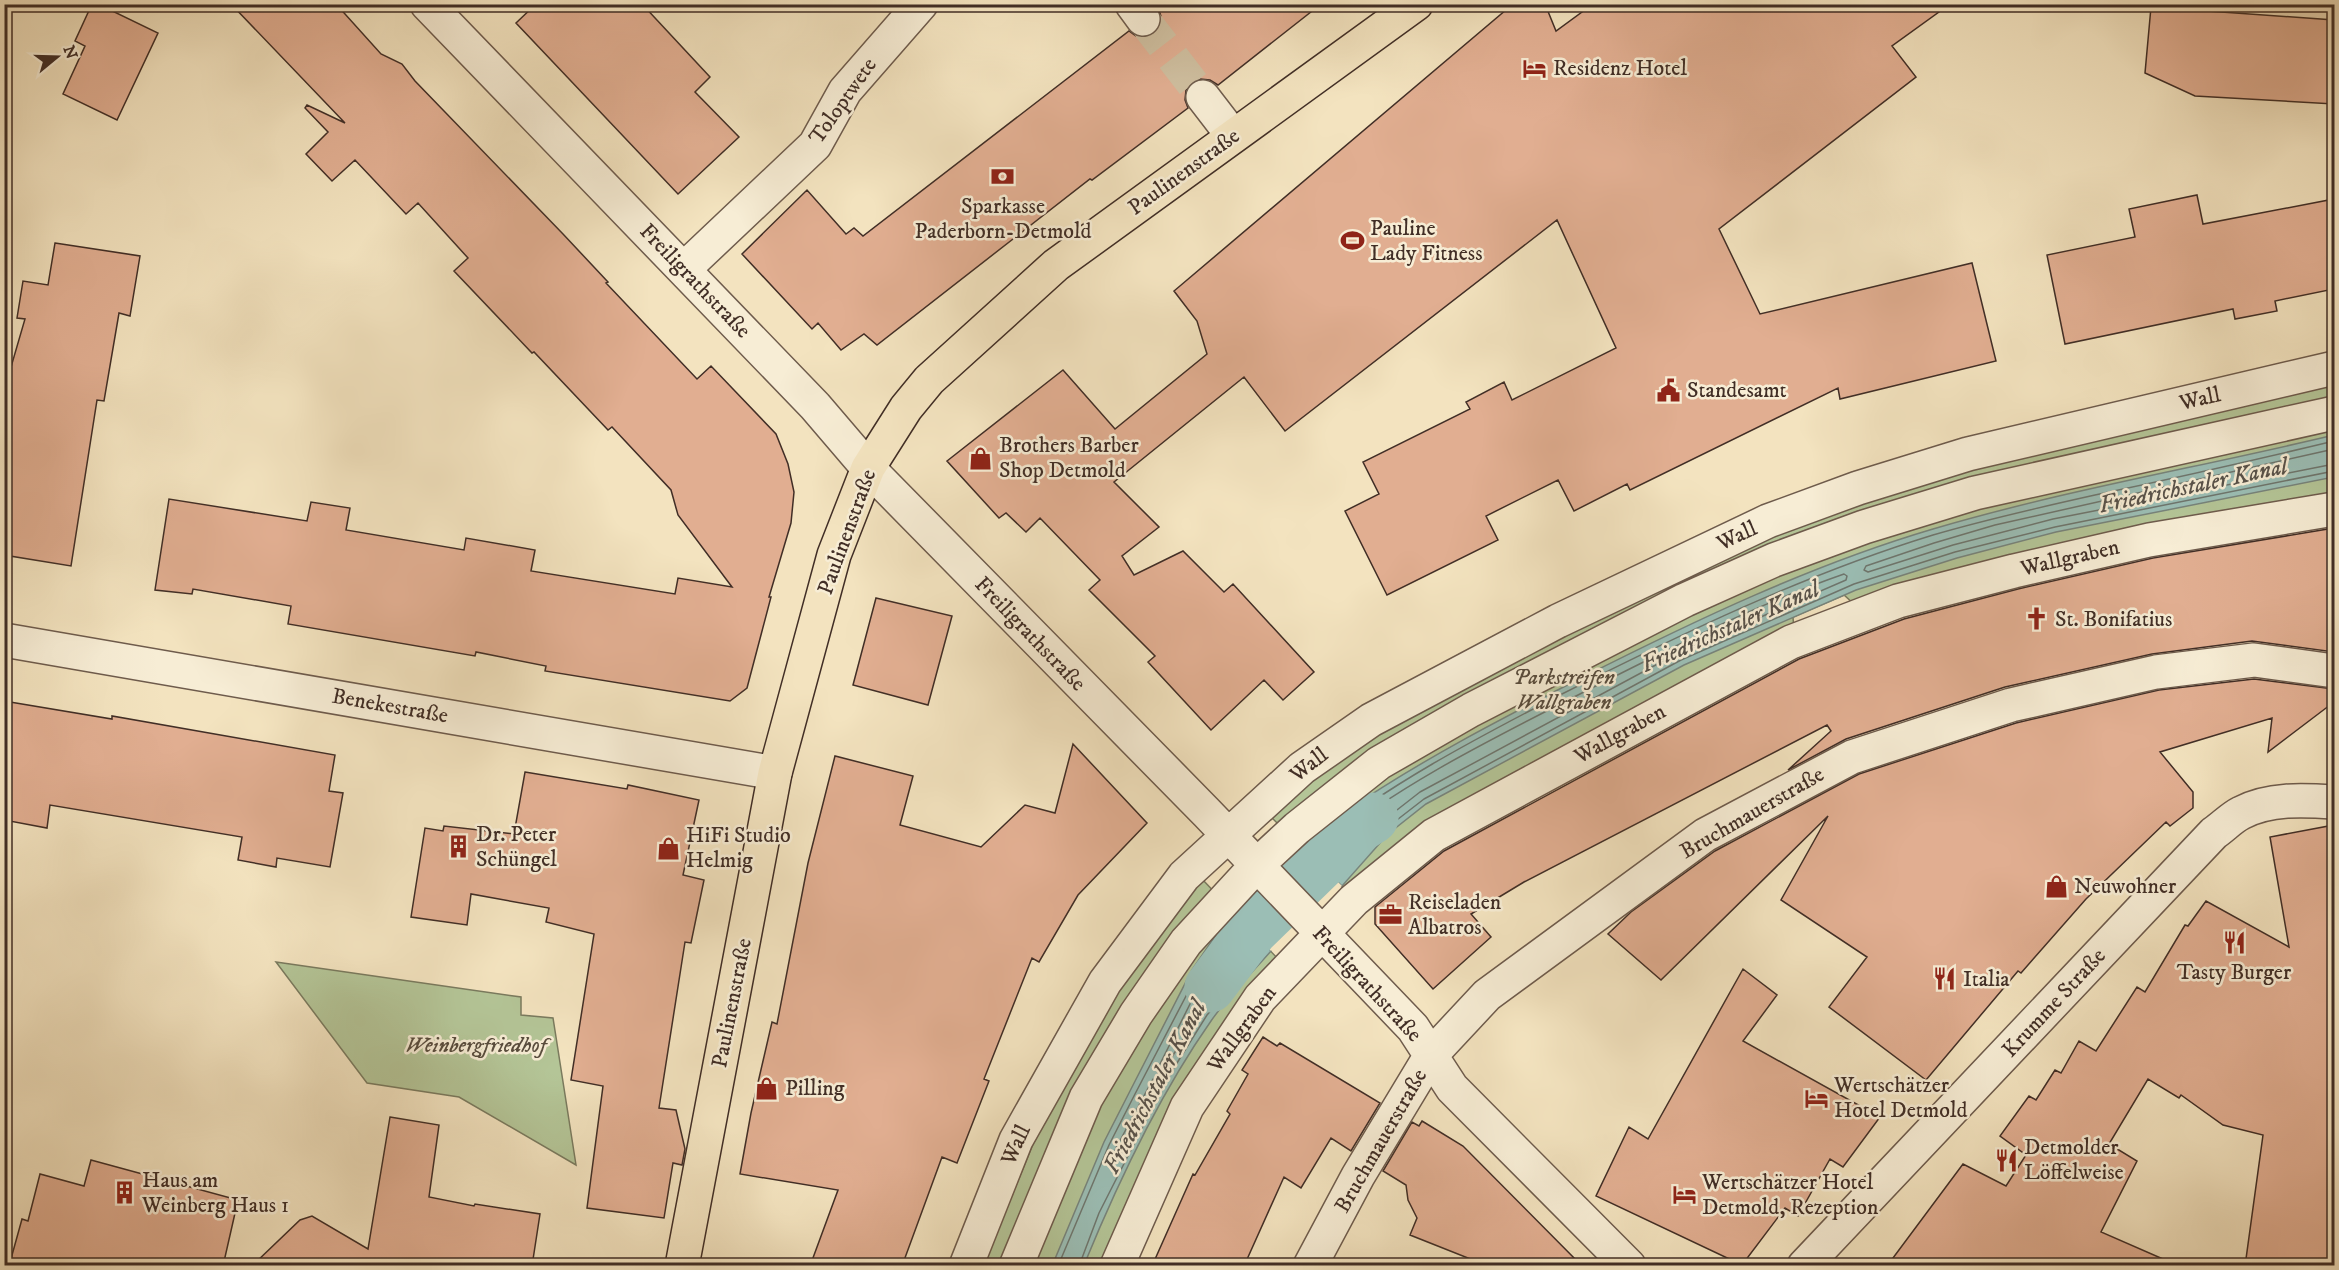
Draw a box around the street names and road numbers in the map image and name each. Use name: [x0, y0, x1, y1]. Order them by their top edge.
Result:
street label: Toloptwete: [803, 52, 883, 150]
street label: Paulinenstraße: [1123, 122, 1245, 222]
street label: Freiligrathstraße: [634, 218, 756, 344]
street label: Wall: [2176, 381, 2224, 417]
street label: Paulinenstraße: [812, 466, 882, 598]
street label: Wall: [1712, 515, 1762, 557]
street label: Wallgraben: [2017, 533, 2123, 583]
street label: Freiligrathstraße: [969, 571, 1091, 697]
street label: Benekestraße: [330, 682, 450, 730]
street label: Wallgraben: [1569, 698, 1671, 771]
street label: Wall: [1284, 741, 1334, 789]
street label: Bruchmauerstraße: [1675, 761, 1829, 865]
street label: Freiligrathstraße: [1306, 920, 1428, 1048]
street label: Paulinenstraße: [706, 936, 758, 1070]
street label: Krumme Straße: [1997, 943, 2111, 1063]
street label: Wallgraben: [1201, 980, 1283, 1078]
street label: Bruchmauerstraße: [1329, 1064, 1433, 1218]
street label: Wall: [995, 1120, 1037, 1170]

